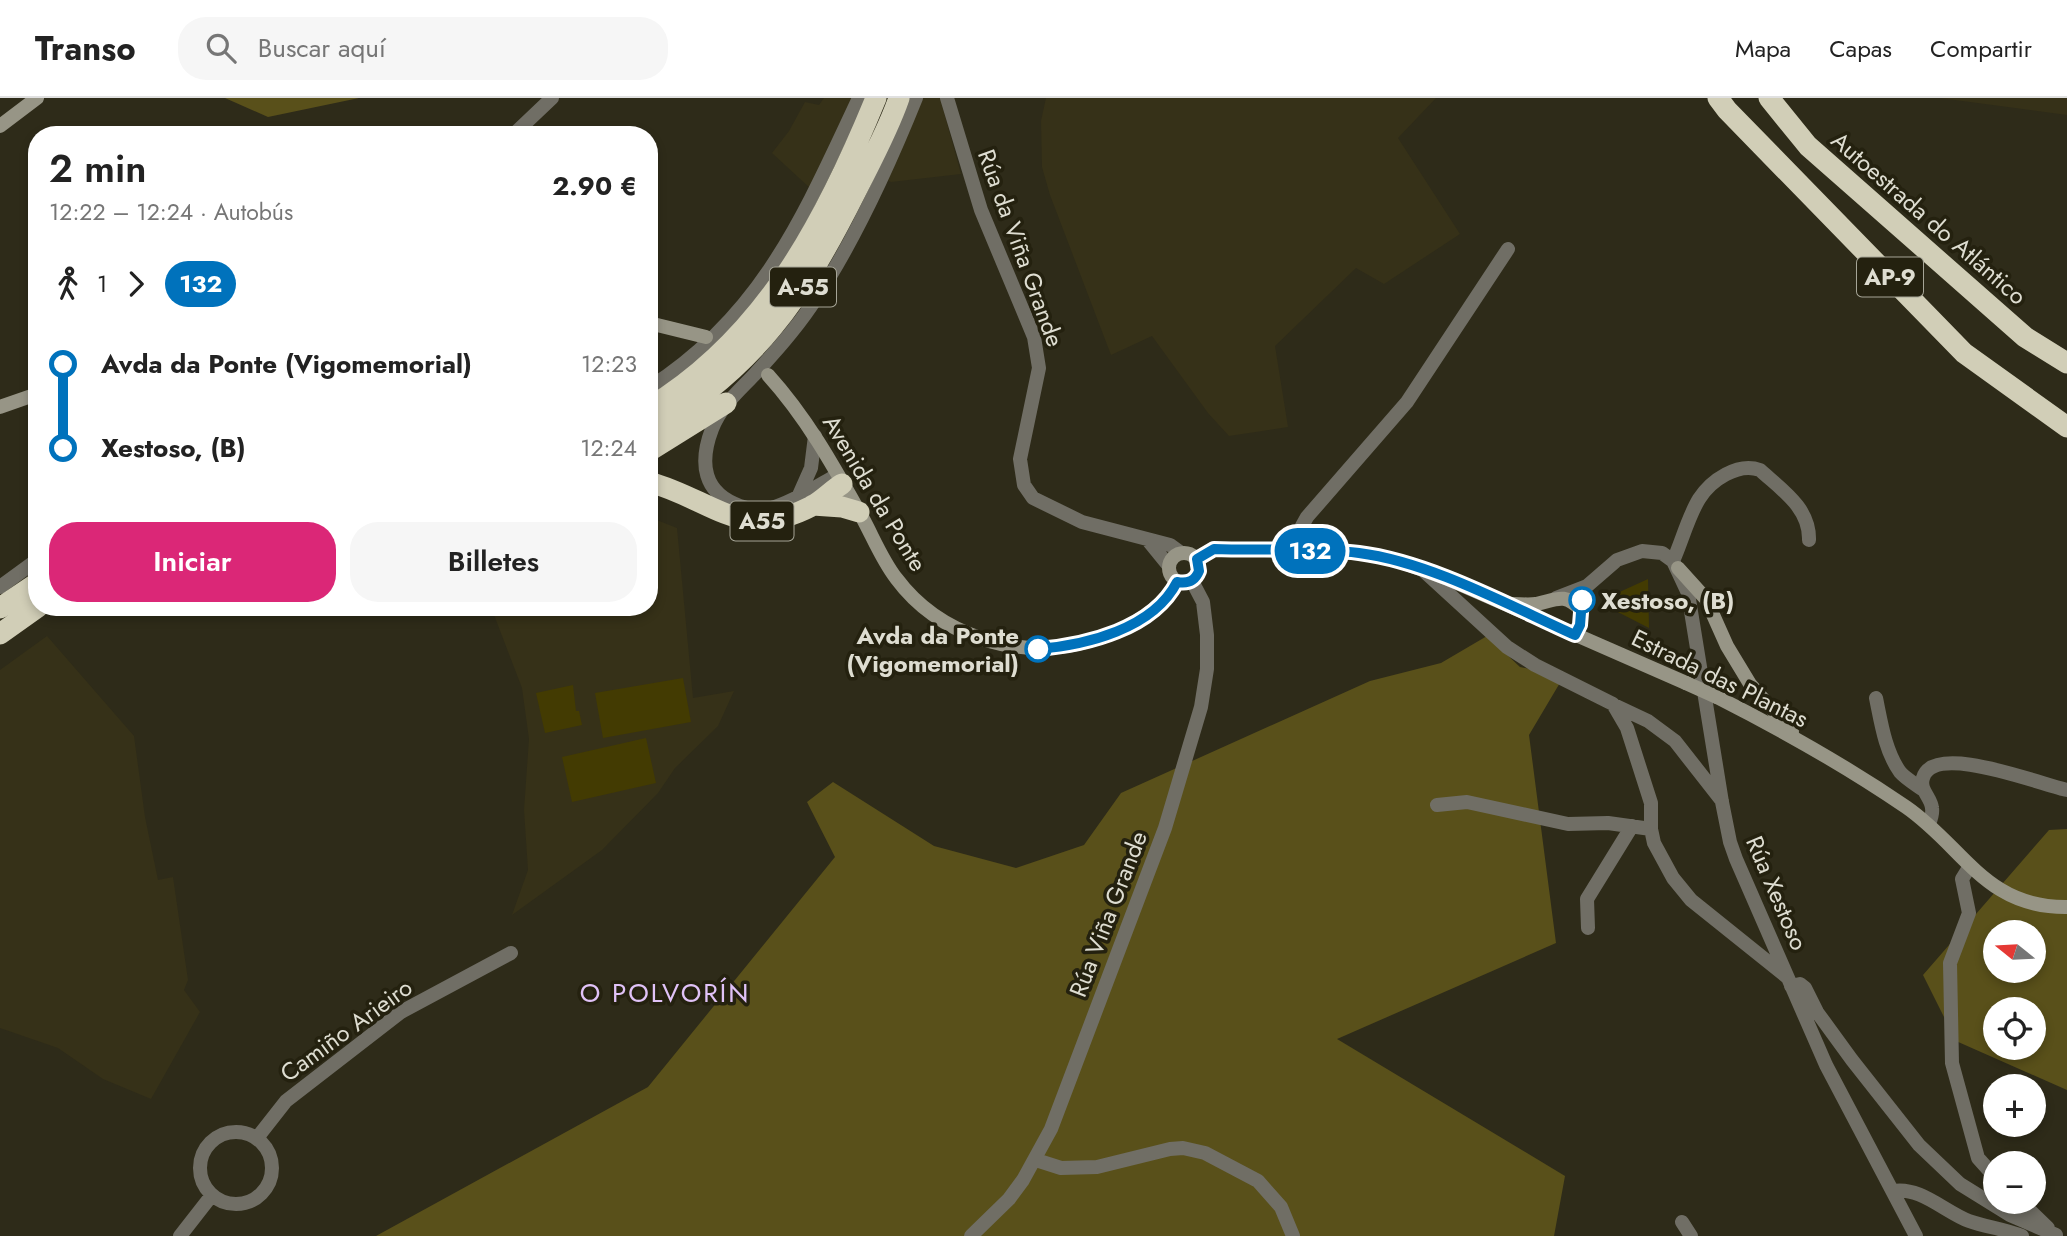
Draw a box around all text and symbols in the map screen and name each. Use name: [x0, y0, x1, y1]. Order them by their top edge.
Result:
search box: [178, 17, 668, 80]
text: Transo: [35, 25, 136, 72]
icon: search: [202, 29, 240, 67]
text: Buscar aquí: [258, 29, 386, 67]
text: Mapa: [1735, 31, 1791, 66]
text: Capas: [1829, 31, 1892, 66]
text: Compartir: [1930, 31, 2032, 66]
street label: Autoestrada do Atlántico: [1824, 123, 2034, 313]
text: 2 min: [49, 141, 147, 196]
street label: Rúa da Viña Grande: [969, 144, 1073, 352]
text: 2.90 €: [552, 167, 637, 205]
text: 12:22 – 12:24 · Autobús: [49, 195, 293, 229]
road number: AP-9: [1857, 258, 1923, 296]
icon: walk: [49, 265, 87, 303]
icon: forward: [117, 265, 155, 303]
text: 132: [179, 266, 222, 301]
text: 1: [97, 267, 107, 301]
road number: A-55: [770, 268, 836, 306]
text: Avda da Ponte (Vigomemorial): [101, 345, 472, 383]
text: 12:23: [581, 347, 637, 381]
street label: Avenida da Ponte: [814, 408, 936, 578]
text: Xestoso, (B): [101, 429, 246, 467]
text: 12:24: [580, 431, 637, 465]
road number: A55: [730, 502, 794, 540]
button: Iniciar: [49, 522, 336, 602]
button: Billetes: [350, 522, 637, 602]
line badge: 132: [1270, 528, 1350, 574]
text: 132: [1289, 533, 1331, 568]
place label: Xestoso, (B): [1601, 583, 1734, 618]
marker: Xestoso, (B): [1569, 587, 1595, 613]
place label: Avda da Ponte (Vigomemorial): [846, 618, 1019, 681]
street label: Estrada das Plantas: [1626, 620, 1814, 736]
marker: Avda da Ponte (Vigomemorial): [1025, 636, 1051, 662]
street label: Rúa Viña Grande: [1060, 826, 1156, 1002]
street label: Rúa Xestoso: [1737, 830, 1817, 956]
north arrow: [1983, 920, 2046, 984]
map controls: [1983, 920, 2046, 1214]
street label: Camiño Arieiro: [273, 970, 419, 1090]
district label: O POLVORÍN: [580, 974, 750, 1012]
button: locate: [1983, 997, 2046, 1060]
button: +: [1983, 1074, 2046, 1137]
button: −: [1983, 1151, 2046, 1214]

